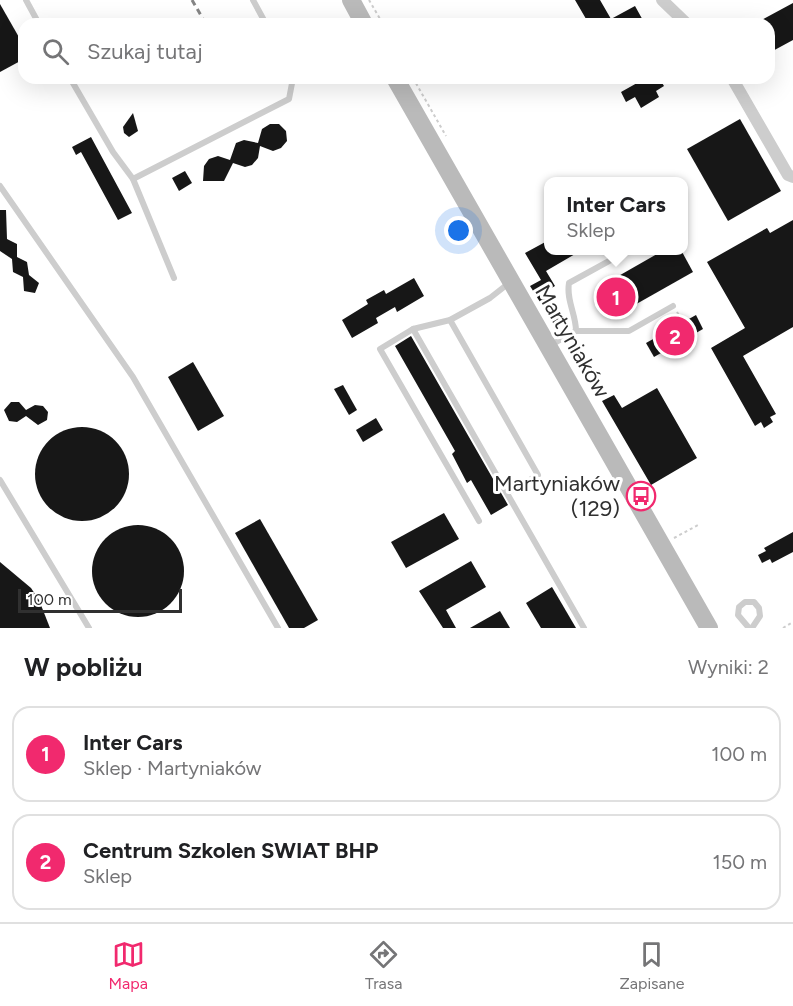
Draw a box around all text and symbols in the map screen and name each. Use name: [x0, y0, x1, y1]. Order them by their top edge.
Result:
search box: [18, 18, 775, 84]
icon: search: [39, 35, 72, 68]
text: Szukaj tutaj: [87, 38, 203, 65]
popup: [544, 177, 688, 255]
text: Inter Cars: [566, 191, 666, 218]
your location: [444, 216, 473, 245]
text: Sklep: [566, 218, 615, 242]
pin: 1: [596, 274, 636, 320]
street label: Martyniaków: [529, 280, 616, 403]
pin: 2: [656, 314, 694, 358]
place label: Martyniaków (129): [494, 470, 621, 522]
bus stop icon: Martyniaków (129): [625, 480, 657, 512]
scale bar: [18, 586, 182, 614]
text: 100 m: [27, 590, 72, 609]
text: W pobliżu: [24, 651, 142, 683]
text: Wyniki: 2: [688, 655, 769, 679]
text: Inter Cars: [83, 729, 183, 756]
text: 1: [41, 742, 50, 766]
text: 100 m: [711, 742, 767, 766]
text: Sklep · Martyniaków: [83, 756, 262, 780]
text: Centrum Szkolen SWIAT BHP: [83, 837, 378, 864]
text: 2: [40, 850, 51, 874]
text: 150 m: [712, 850, 767, 874]
text: Sklep: [83, 864, 132, 888]
tab: Mapa: [109, 938, 148, 993]
tab: Trasa: [365, 938, 402, 993]
tab: Zapisane: [620, 938, 684, 993]

